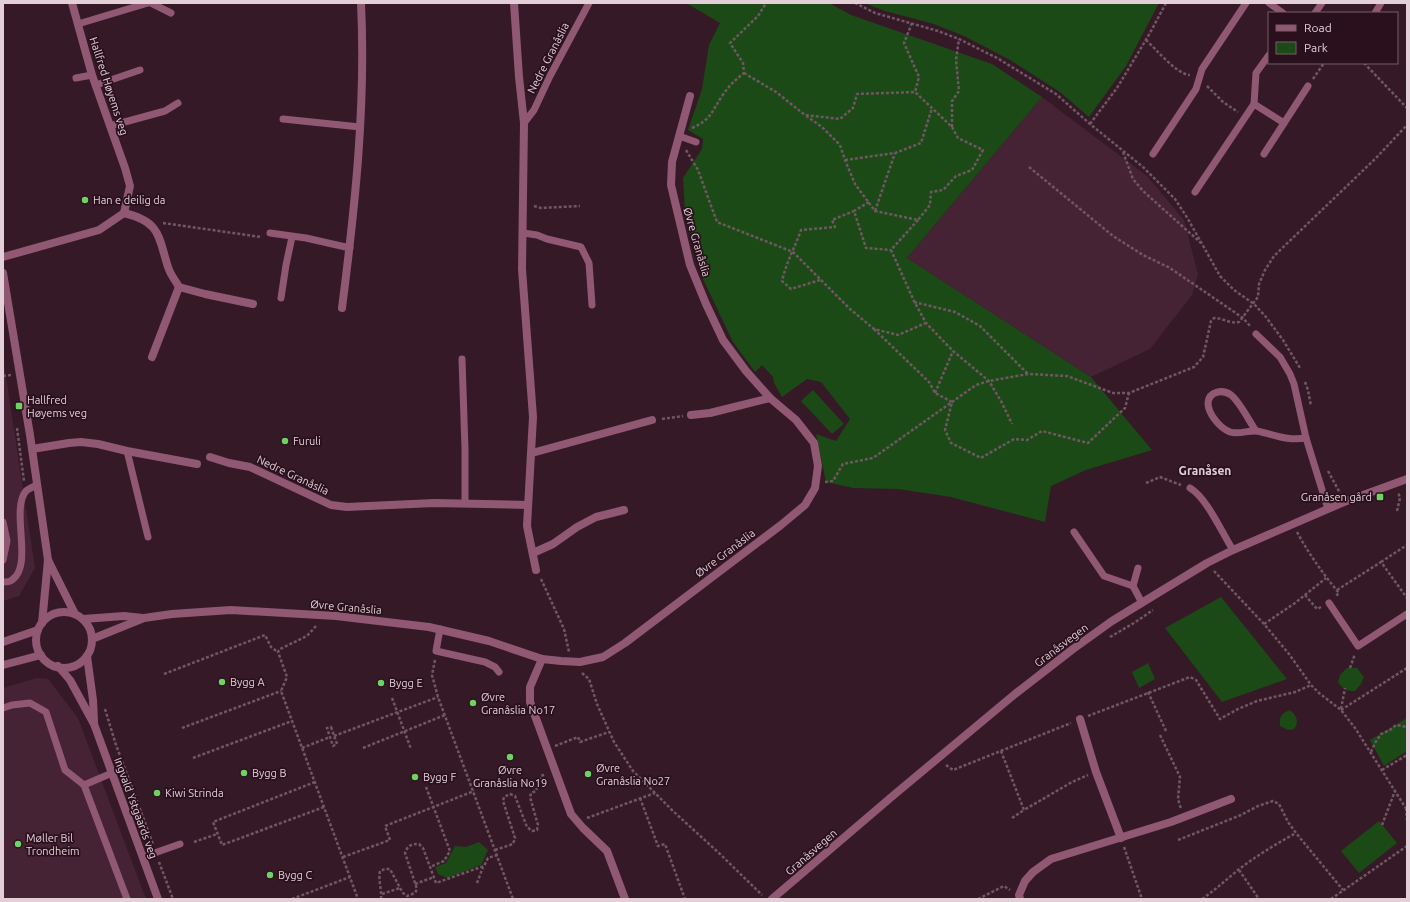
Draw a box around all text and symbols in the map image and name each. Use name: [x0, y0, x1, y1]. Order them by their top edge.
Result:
legend: [1268, 12, 1398, 64]
street label: Nedre Granåslia: [525, 20, 571, 96]
text: Road: [1304, 21, 1332, 34]
street label: Hallfred Høyems veg: [87, 35, 131, 137]
text: Park: [1304, 41, 1328, 54]
place label: Han e deilig da: [93, 194, 165, 206]
marker: Han e deilig da: [80, 195, 90, 205]
street label: Øvre Granåslia: [681, 206, 713, 278]
place label: Hallfred Høyems veg: [27, 394, 87, 419]
marker: Hallfred Høyems veg: [14, 401, 24, 411]
place label: Furuli: [293, 435, 321, 447]
marker: Furuli: [280, 436, 290, 446]
street label: Nedre Granåslia: [255, 453, 331, 497]
district label: Granåsen: [1179, 464, 1231, 477]
place label: Granåsen gård: [1301, 491, 1372, 503]
marker: Granåsen gård: [1375, 492, 1385, 502]
street label: Øvre Granåslia: [693, 527, 757, 579]
street label: Øvre Granåslia: [310, 598, 382, 616]
street label: Granåsvegen: [1032, 621, 1090, 669]
place label: Bygg A: [230, 676, 265, 688]
marker: Bygg A: [217, 677, 227, 687]
place label: Bygg E: [389, 677, 423, 689]
marker: Bygg E: [376, 678, 386, 688]
place label: Øvre Granåslia No17: [481, 691, 555, 716]
marker: Øvre Granåslia No17: [468, 698, 478, 708]
marker: Øvre Granåslia No19: [505, 752, 515, 762]
street label: Ingvald Ystgaards veg: [112, 756, 160, 860]
place label: Øvre Granåslia No27: [596, 762, 670, 787]
place label: Øvre Granåslia No19: [473, 764, 547, 789]
place label: Bygg B: [252, 767, 286, 779]
marker: Bygg B: [239, 768, 249, 778]
marker: Øvre Granåslia No27: [583, 769, 593, 779]
place label: Bygg F: [423, 771, 456, 783]
marker: Bygg F: [410, 772, 420, 782]
place label: Kiwi Strinda: [165, 787, 224, 799]
marker: Kiwi Strinda: [152, 788, 162, 798]
street label: Granåsvegen: [783, 827, 839, 877]
place label: Møller Bil Trondheim: [26, 832, 80, 857]
marker: Møller Bil Trondheim: [13, 839, 23, 849]
place label: Bygg C: [278, 869, 312, 881]
marker: Bygg C: [265, 870, 275, 880]

